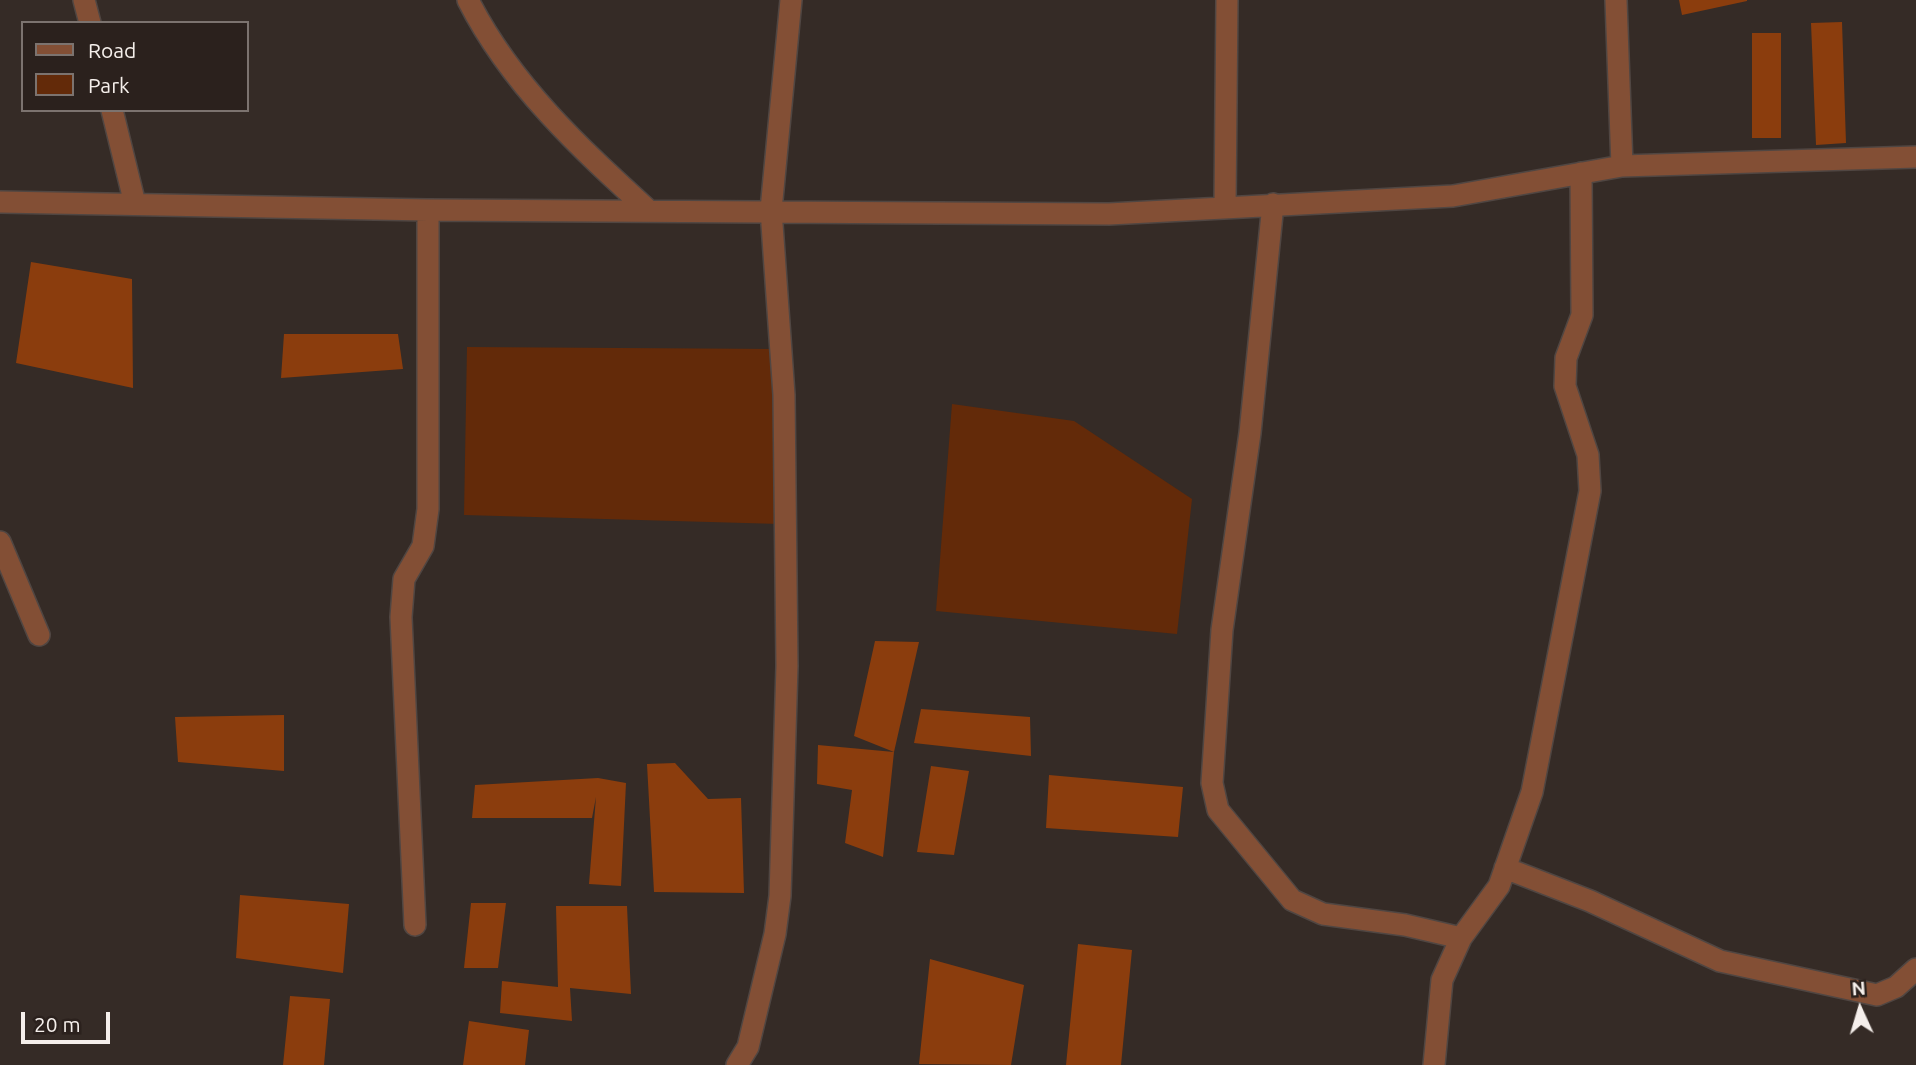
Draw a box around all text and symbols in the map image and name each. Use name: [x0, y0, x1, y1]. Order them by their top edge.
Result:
legend: [21, 21, 248, 112]
text: Road: [88, 38, 136, 62]
text: Park: [88, 73, 130, 97]
north arrow: [1825, 974, 1895, 1044]
text: N: [1851, 977, 1866, 1000]
scale bar: [24, 998, 114, 1042]
text: 20 m: [34, 1012, 81, 1036]

